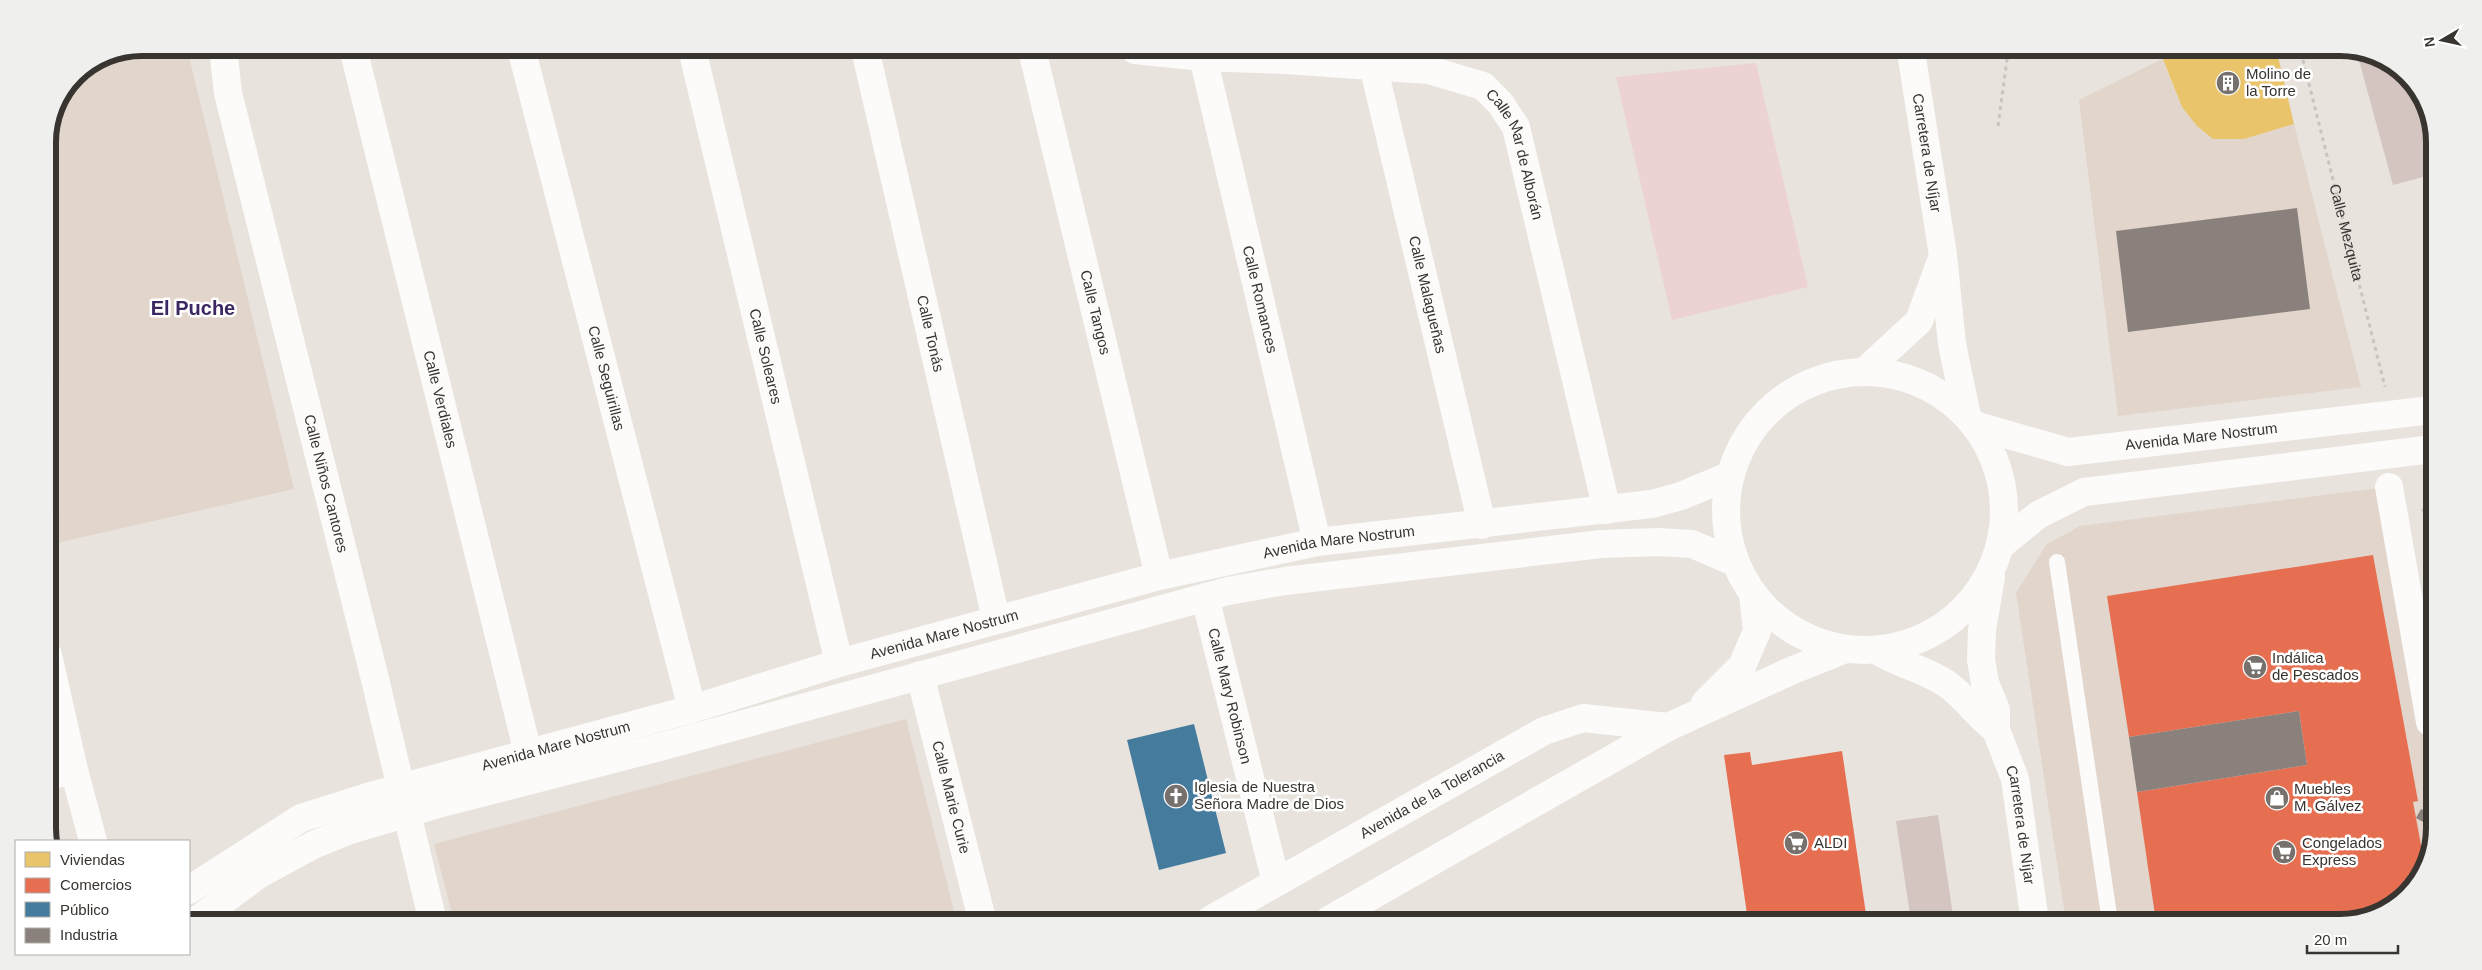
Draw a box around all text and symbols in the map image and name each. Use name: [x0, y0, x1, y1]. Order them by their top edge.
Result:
north arrow: [2417, 15, 2467, 65]
text: N: [2420, 36, 2438, 48]
place label: Molino de la Torre: [2246, 65, 2311, 99]
building icon: Molino de la Torre: [2215, 70, 2241, 96]
street label: Calle Mar de Alborán: [1483, 85, 1547, 221]
street label: Carretera de Níjar: [1910, 92, 1945, 213]
street label: Calle Mezquita: [2326, 182, 2367, 283]
street label: Calle Malagueñas: [1406, 234, 1450, 355]
street label: Calle Romances: [1240, 244, 1281, 355]
street label: Calle Tangos: [1077, 268, 1114, 356]
street label: Calle Tonás: [914, 293, 948, 373]
district label: El Puche: [151, 297, 235, 319]
street label: Calle Soleares: [746, 307, 786, 406]
street label: Calle Seguirillas: [585, 324, 629, 432]
street label: Calle Verdiales: [420, 349, 461, 450]
street label: Calle Niños Cantores: [301, 413, 352, 554]
street label: Avenida Mare Nostrum: [2124, 419, 2278, 453]
street label: Avenida Mare Nostrum: [1261, 522, 1415, 561]
street label: Avenida Mare Nostrum: [868, 606, 1020, 662]
street label: Calle Mary Robinson: [1205, 626, 1255, 765]
place label: Indálica de Pescados: [2272, 649, 2359, 683]
supermarket icon: Indálica de Pescados: [2242, 654, 2268, 680]
street label: Avenida Mare Nostrum: [480, 717, 632, 774]
street label: Calle Marie Curie: [929, 739, 974, 855]
street label: Avenida de la Tolerancia: [1357, 746, 1507, 842]
street label: Carretera de Níjar: [2003, 763, 2039, 885]
place label: Iglesia de Nuestra Señora Madre de Dios: [1194, 778, 1344, 812]
place label: Muebles M. Gálvez: [2294, 780, 2362, 814]
church icon: Iglesia de Nuestra Señora Madre de Dios: [1163, 783, 1189, 809]
shop icon: Muebles M. Gálvez: [2264, 785, 2290, 811]
supermarket icon: ALDI: [1783, 830, 1809, 856]
place label: ALDI: [1814, 834, 1847, 851]
place label: Congelados Express: [2302, 834, 2382, 868]
supermarket icon: Congelados Express: [2271, 839, 2297, 865]
legend: [15, 840, 190, 955]
text: Viviendas: [60, 851, 125, 868]
text: Comercios: [60, 876, 132, 893]
text: Público: [60, 901, 109, 918]
scale bar: [2307, 922, 2398, 954]
text: Industria: [60, 926, 118, 943]
text: 20 m: [2314, 931, 2347, 948]

